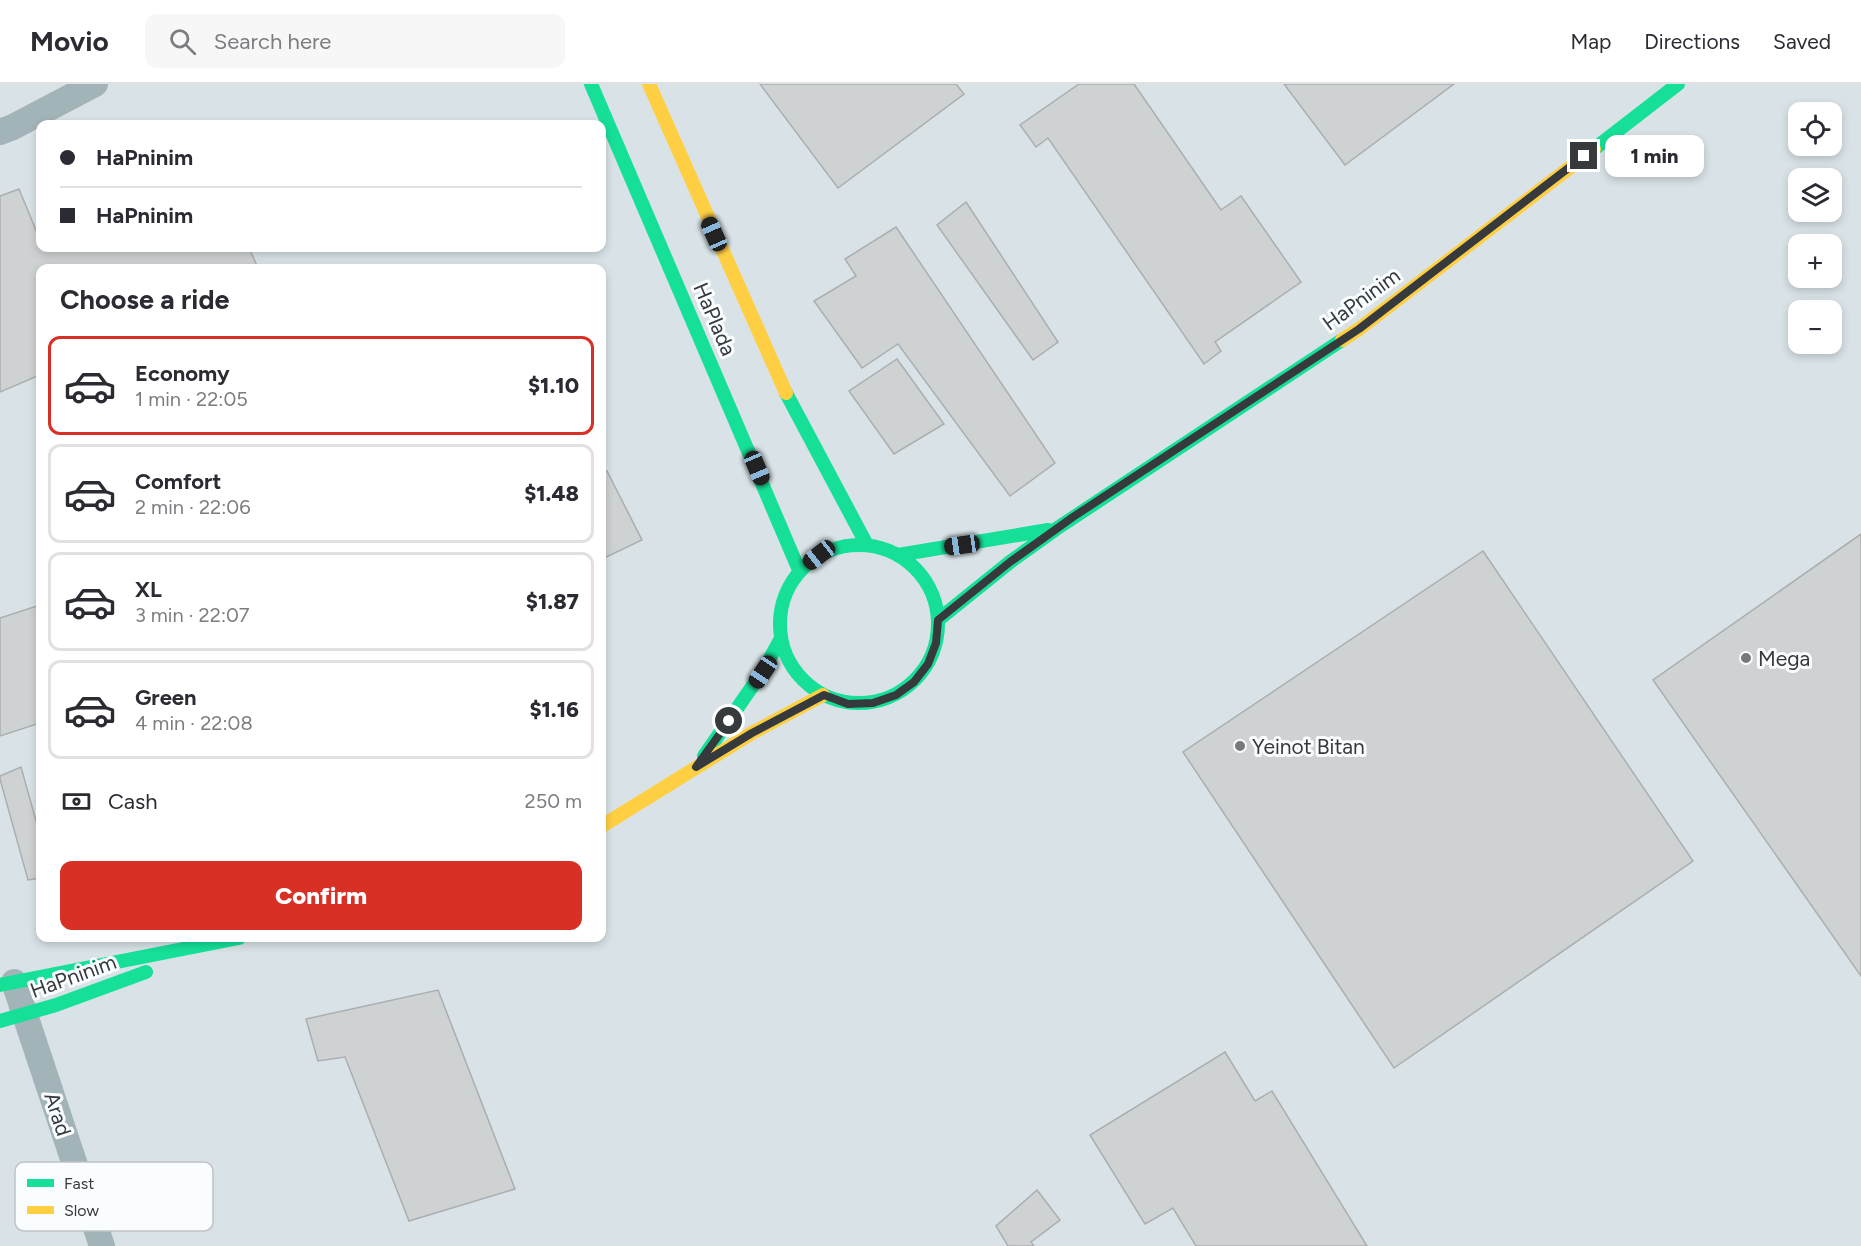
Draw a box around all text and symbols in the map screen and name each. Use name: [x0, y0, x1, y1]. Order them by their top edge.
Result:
search box: [145, 14, 565, 68]
text: Movio: [30, 24, 109, 58]
icon: search: [166, 25, 199, 58]
text: Search here: [214, 28, 331, 55]
text: Map: [1570, 29, 1611, 54]
text: Directions: [1644, 29, 1740, 54]
text: Saved: [1773, 29, 1831, 54]
map controls: [1788, 102, 1842, 354]
button: locate: [1788, 102, 1842, 156]
callout: 1 min: [1605, 135, 1704, 177]
route end: [1570, 142, 1597, 169]
text: HaPninim: [96, 144, 193, 171]
text: 1 min: [1631, 144, 1678, 168]
button: layers: [1788, 168, 1842, 222]
text: HaPninim: [96, 202, 193, 229]
car: [698, 214, 730, 254]
button: +: [1788, 234, 1842, 288]
street label: HaPninim: [1317, 263, 1405, 335]
street label: HaPlada: [688, 279, 742, 359]
text: Choose a ride: [60, 283, 229, 316]
button: −: [1788, 300, 1842, 354]
icon: car: [63, 359, 117, 413]
text: Economy: [135, 360, 230, 387]
text: $1.10: [528, 372, 579, 399]
text: 1 min · 22:05: [135, 387, 248, 411]
car: [742, 448, 772, 488]
icon: car: [63, 467, 117, 521]
text: Comfort: [135, 468, 221, 495]
text: $1.48: [524, 480, 579, 507]
text: 2 min · 22:06: [135, 495, 250, 519]
car: [943, 534, 981, 556]
car: [799, 537, 839, 573]
icon: car: [63, 575, 117, 629]
text: XL: [135, 576, 162, 603]
text: $1.87: [526, 588, 579, 615]
text: 3 min · 22:07: [135, 603, 250, 627]
place label: Mega: [1758, 646, 1810, 671]
marker: Mega: [1739, 651, 1753, 665]
car: [745, 652, 781, 692]
icon: car: [63, 683, 117, 737]
text: Green: [135, 684, 197, 711]
text: $1.16: [529, 696, 579, 723]
route start: [715, 707, 742, 734]
text: 4 min · 22:08: [135, 711, 253, 735]
place label: Yeinot Bitan: [1252, 734, 1365, 759]
marker: Yeinot Bitan: [1233, 739, 1247, 753]
icon: cash: [60, 785, 93, 818]
text: Cash: [108, 788, 158, 815]
text: 250 m: [525, 789, 582, 813]
button: Confirm: [60, 861, 582, 930]
street label: HaPninim: [27, 949, 119, 1003]
street label: Arad: [39, 1089, 77, 1139]
legend: [15, 1162, 213, 1231]
text: Fast: [64, 1174, 94, 1193]
text: Slow: [64, 1201, 99, 1220]

